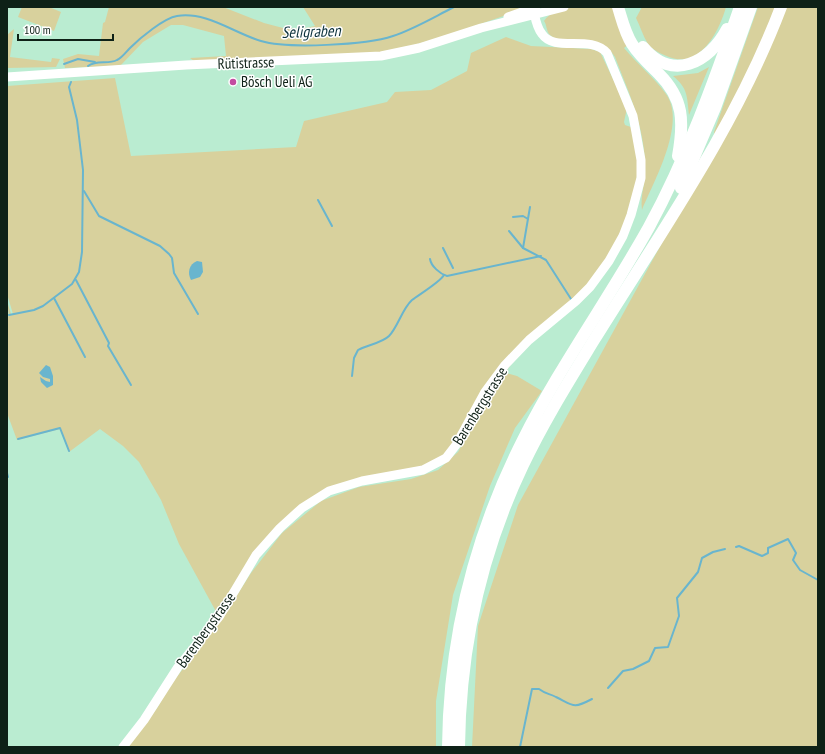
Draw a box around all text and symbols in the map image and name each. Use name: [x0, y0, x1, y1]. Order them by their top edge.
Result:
scale bar: [18, 16, 113, 42]
water label: Seligraben: [281, 20, 342, 42]
text: 100 m: [24, 22, 51, 37]
street label: Rütistrasse: [217, 52, 275, 73]
place label: Bösch Ueli AG: [241, 72, 312, 91]
marker: Bösch Ueli AG: [228, 77, 238, 87]
street label: Barenbergstrasse: [448, 363, 511, 448]
street label: Barenbergstrasse: [172, 588, 239, 671]

